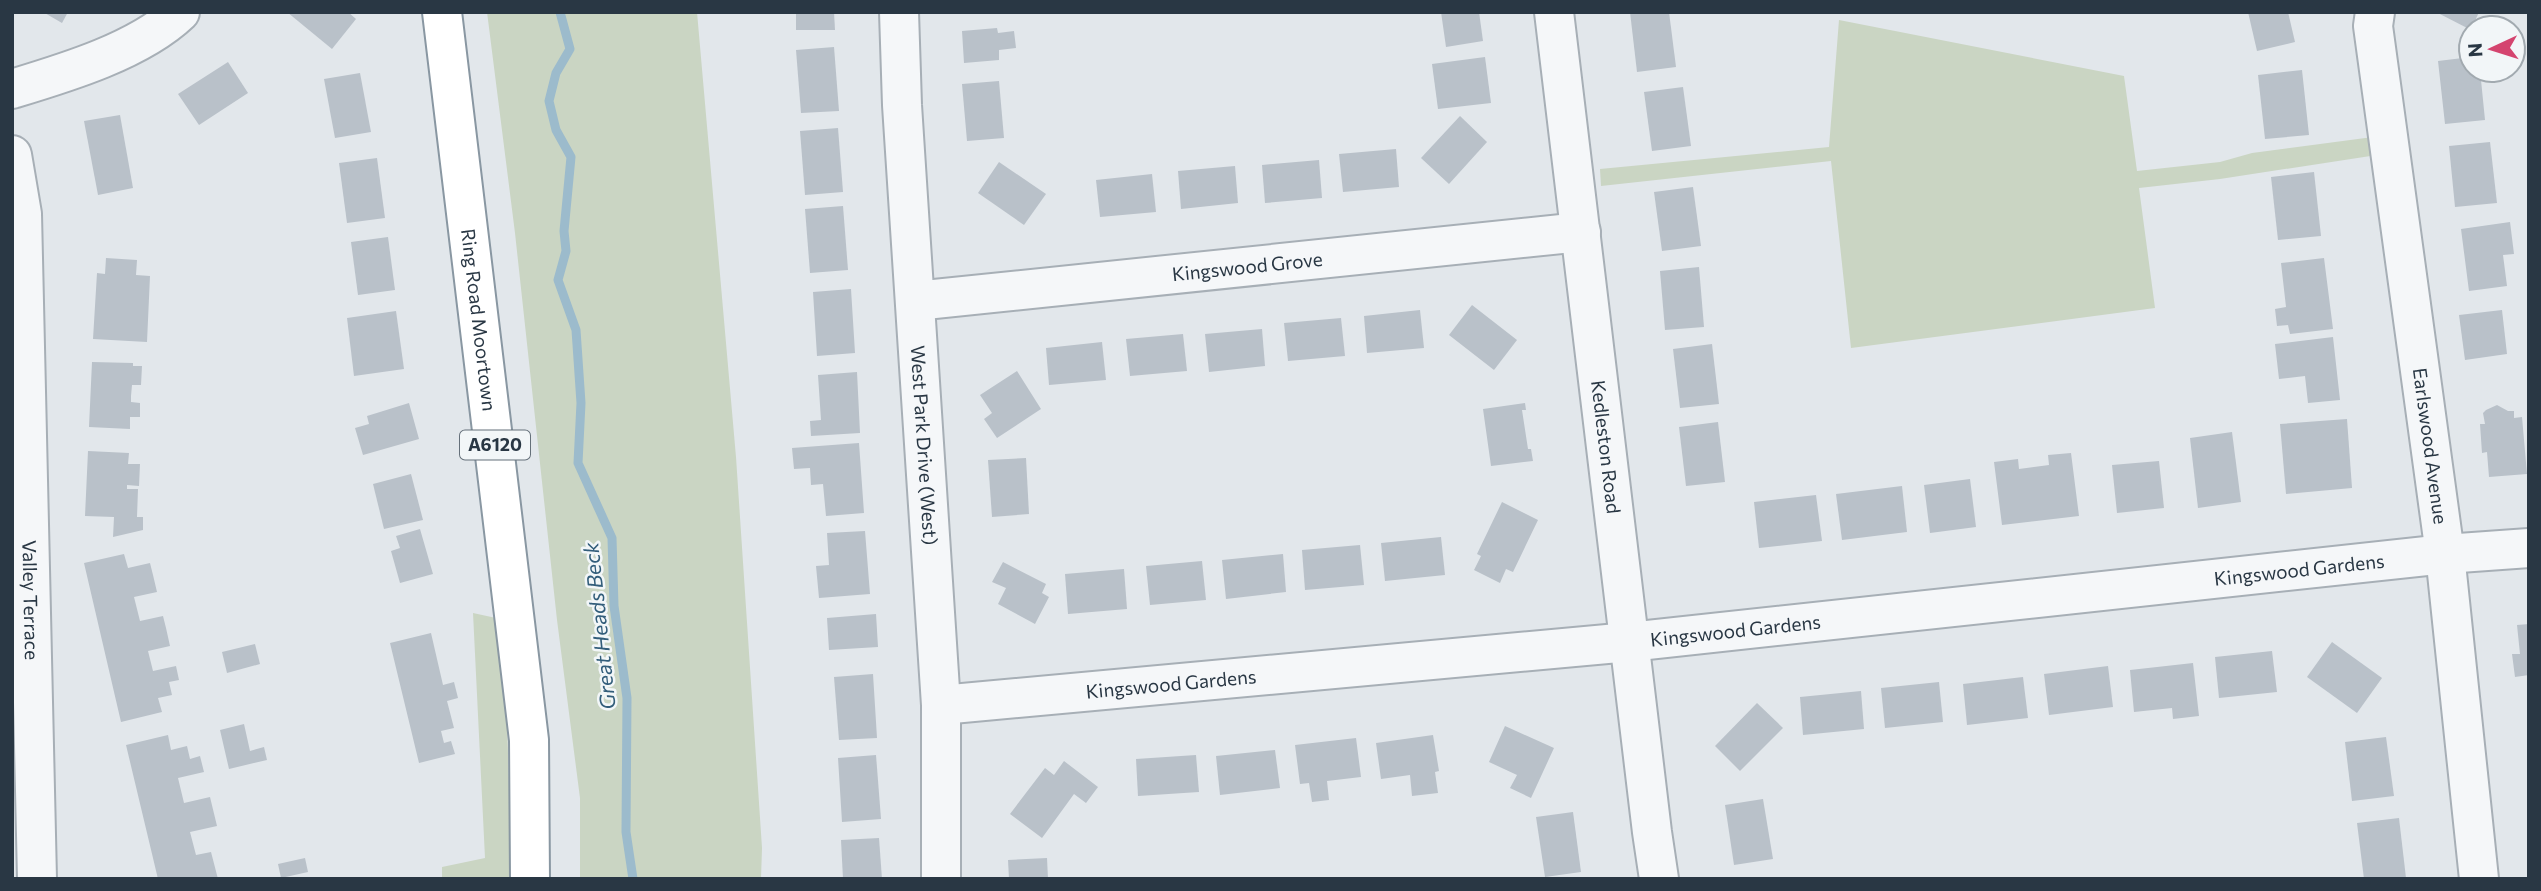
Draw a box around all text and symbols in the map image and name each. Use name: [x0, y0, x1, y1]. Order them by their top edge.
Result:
north arrow: [2457, 14, 2527, 84]
text: N: [2463, 42, 2487, 58]
street label: Ring Road Moortown: [457, 227, 502, 412]
street label: Kingswood Grove: [1171, 247, 1324, 285]
street label: West Park Drive (West): [907, 345, 943, 546]
street label: Earlswood Avenue: [2409, 366, 2453, 526]
street label: Kedleston Road: [1587, 379, 1626, 515]
road number: A6120: [460, 430, 530, 460]
street label: Valley Terrace: [18, 540, 44, 660]
water label: Great Heads Beck: [577, 541, 620, 711]
street label: Kingswood Gardens: [2213, 549, 2386, 590]
street label: Kingswood Gardens: [1649, 609, 1822, 651]
street label: Kingswood Gardens: [1085, 664, 1257, 703]

